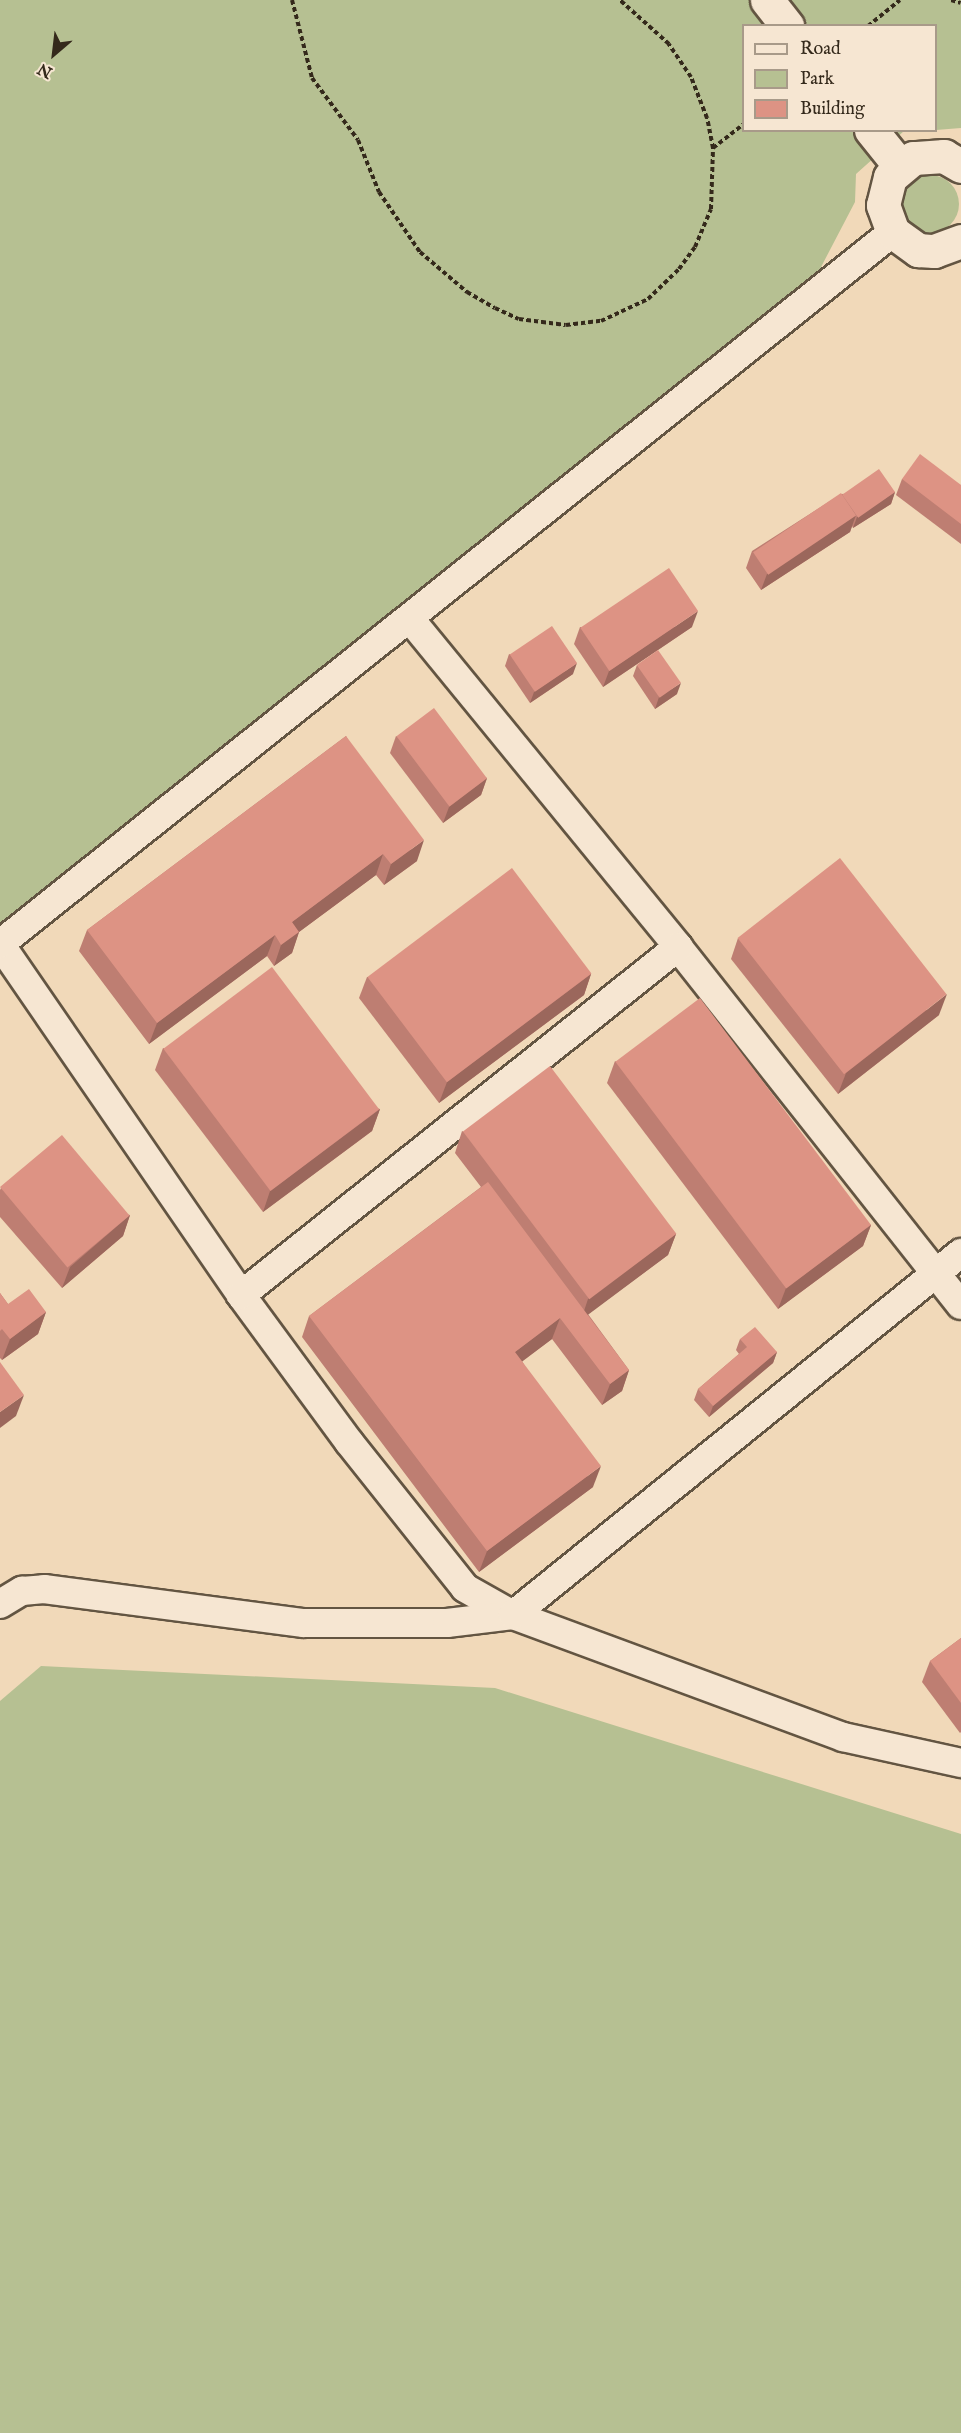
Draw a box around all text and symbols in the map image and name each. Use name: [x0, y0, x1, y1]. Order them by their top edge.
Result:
north arrow: [24, 24, 84, 84]
legend: [742, 24, 937, 132]
text: Road: [800, 38, 841, 61]
text: N: [35, 58, 56, 82]
text: Park: [800, 68, 834, 91]
text: Building: [800, 98, 865, 121]

